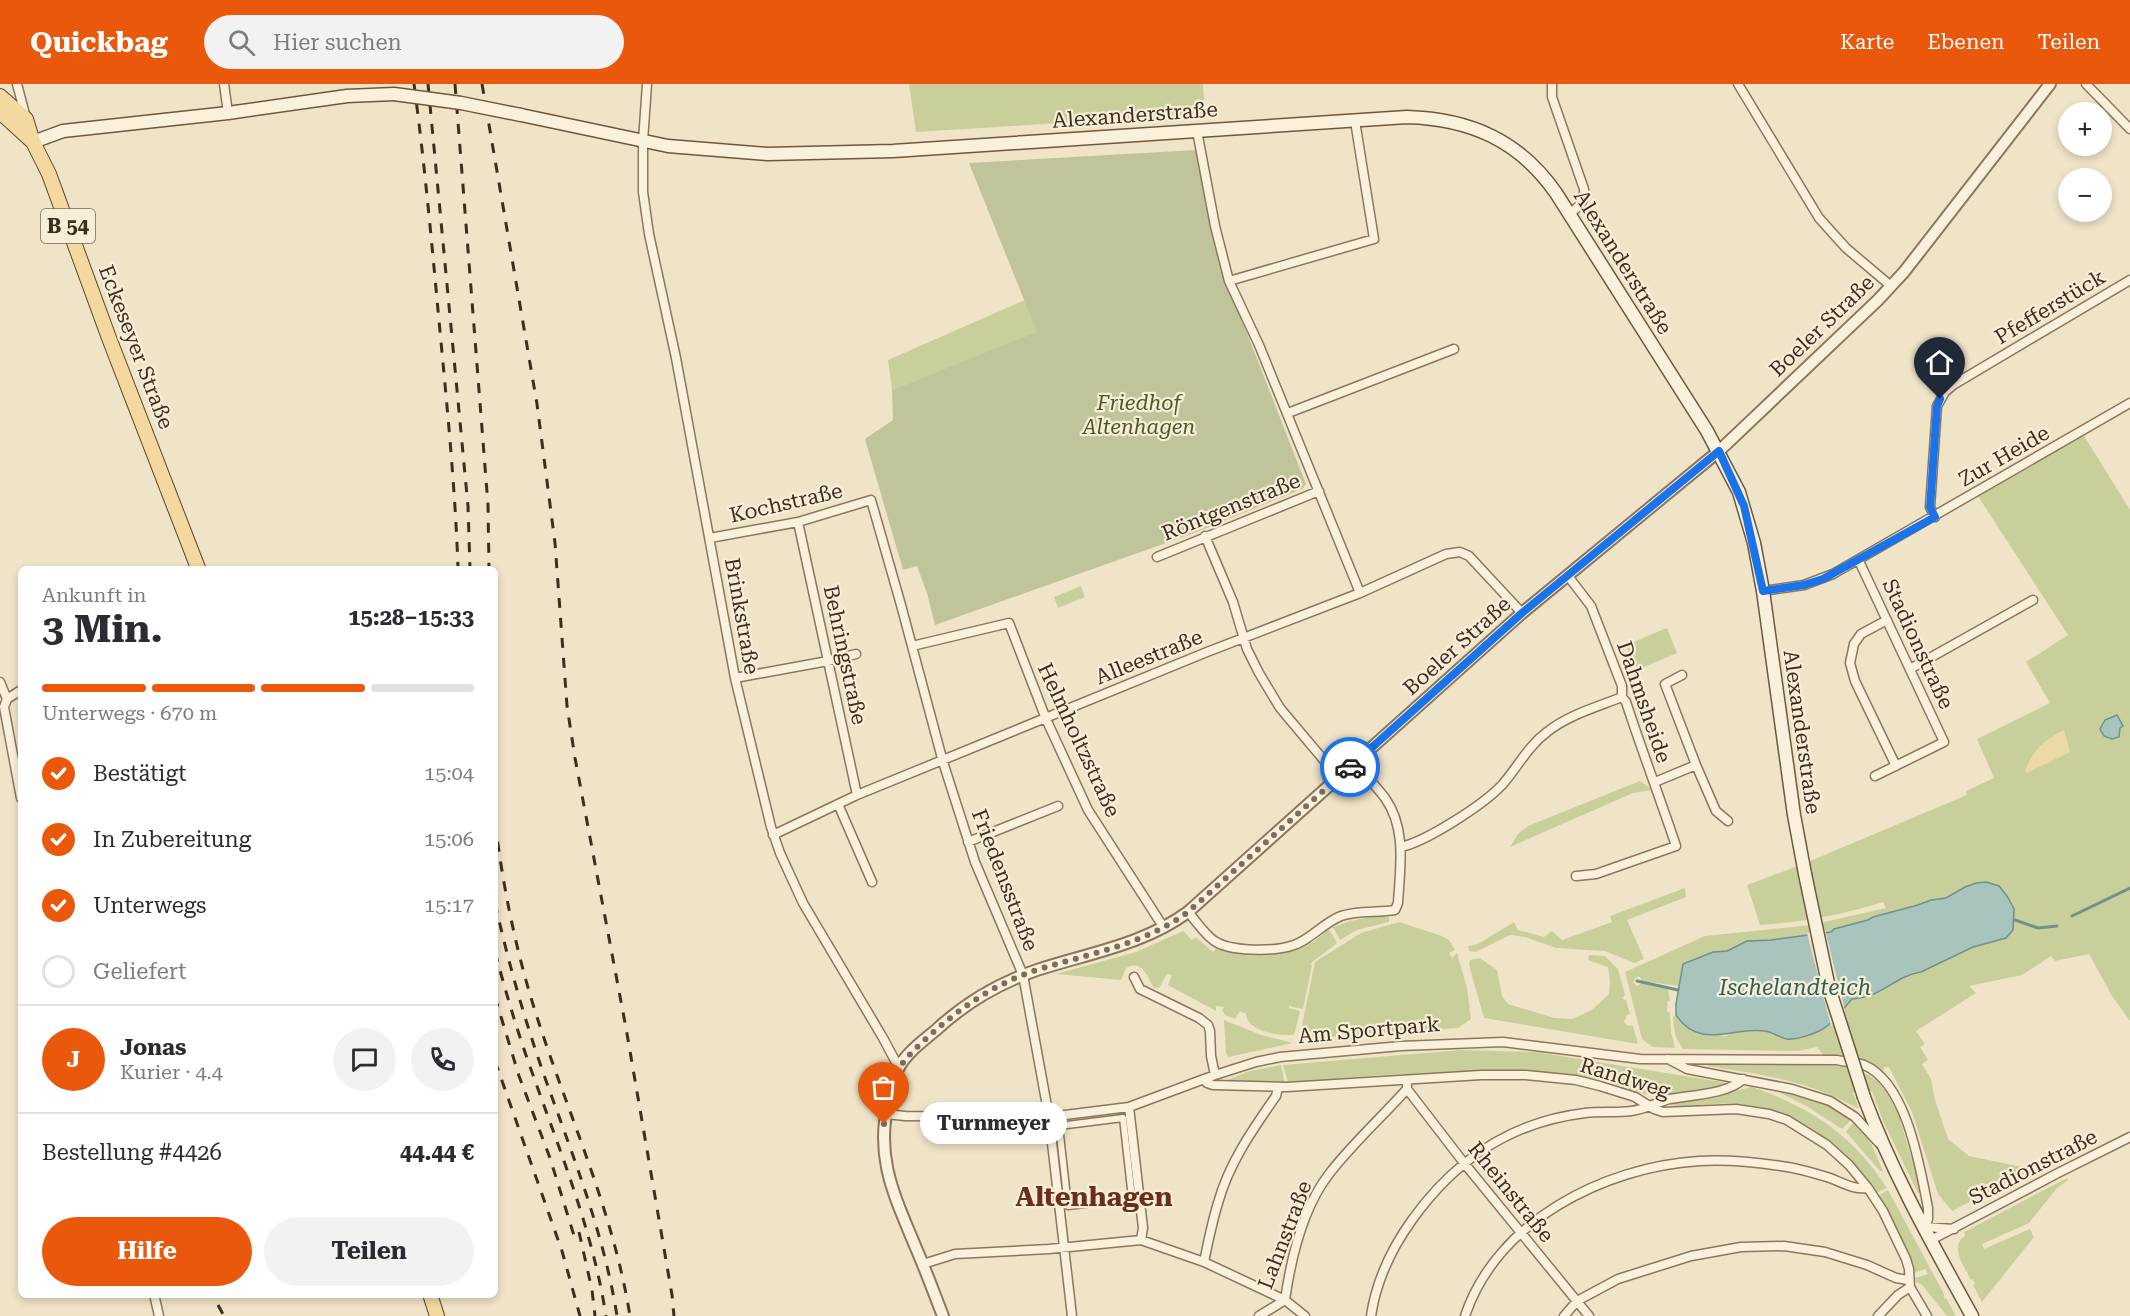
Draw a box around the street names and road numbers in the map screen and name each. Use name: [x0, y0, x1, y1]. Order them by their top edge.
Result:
street label: Alexanderstraße: [1052, 97, 1218, 133]
street label: Alexanderstraße: [1569, 185, 1677, 339]
road number: B 54: [41, 209, 95, 243]
street label: Eckeseyer Straße: [94, 262, 178, 432]
street label: Pfefferstück: [1991, 265, 2109, 349]
street label: Boeler Straße: [1765, 270, 1879, 382]
street label: Zur Heide: [1954, 420, 2054, 492]
street label: Röntgenstraße: [1158, 468, 1304, 546]
street label: Kochstraße: [727, 478, 845, 528]
street label: Brinkstraße: [720, 556, 764, 676]
street label: Stadionstraße: [1877, 575, 1959, 713]
street label: Behringstraße: [819, 583, 871, 727]
street label: Boeler Straße: [1399, 592, 1515, 700]
street label: Alleestraße: [1092, 625, 1206, 689]
street label: Dahmsheide: [1612, 638, 1676, 766]
street label: Alexanderstraße: [1779, 648, 1825, 816]
street label: Helmholtzstraße: [1033, 659, 1125, 821]
street label: Friedensstraße: [967, 806, 1043, 954]
street label: Am Sportpark: [1297, 1012, 1441, 1048]
street label: Randweg: [1577, 1053, 1673, 1103]
street label: Stadionstraße: [1965, 1124, 2101, 1210]
street label: Rheinstraße: [1463, 1137, 1559, 1247]
street label: Lahnstraße: [1253, 1178, 1317, 1292]

